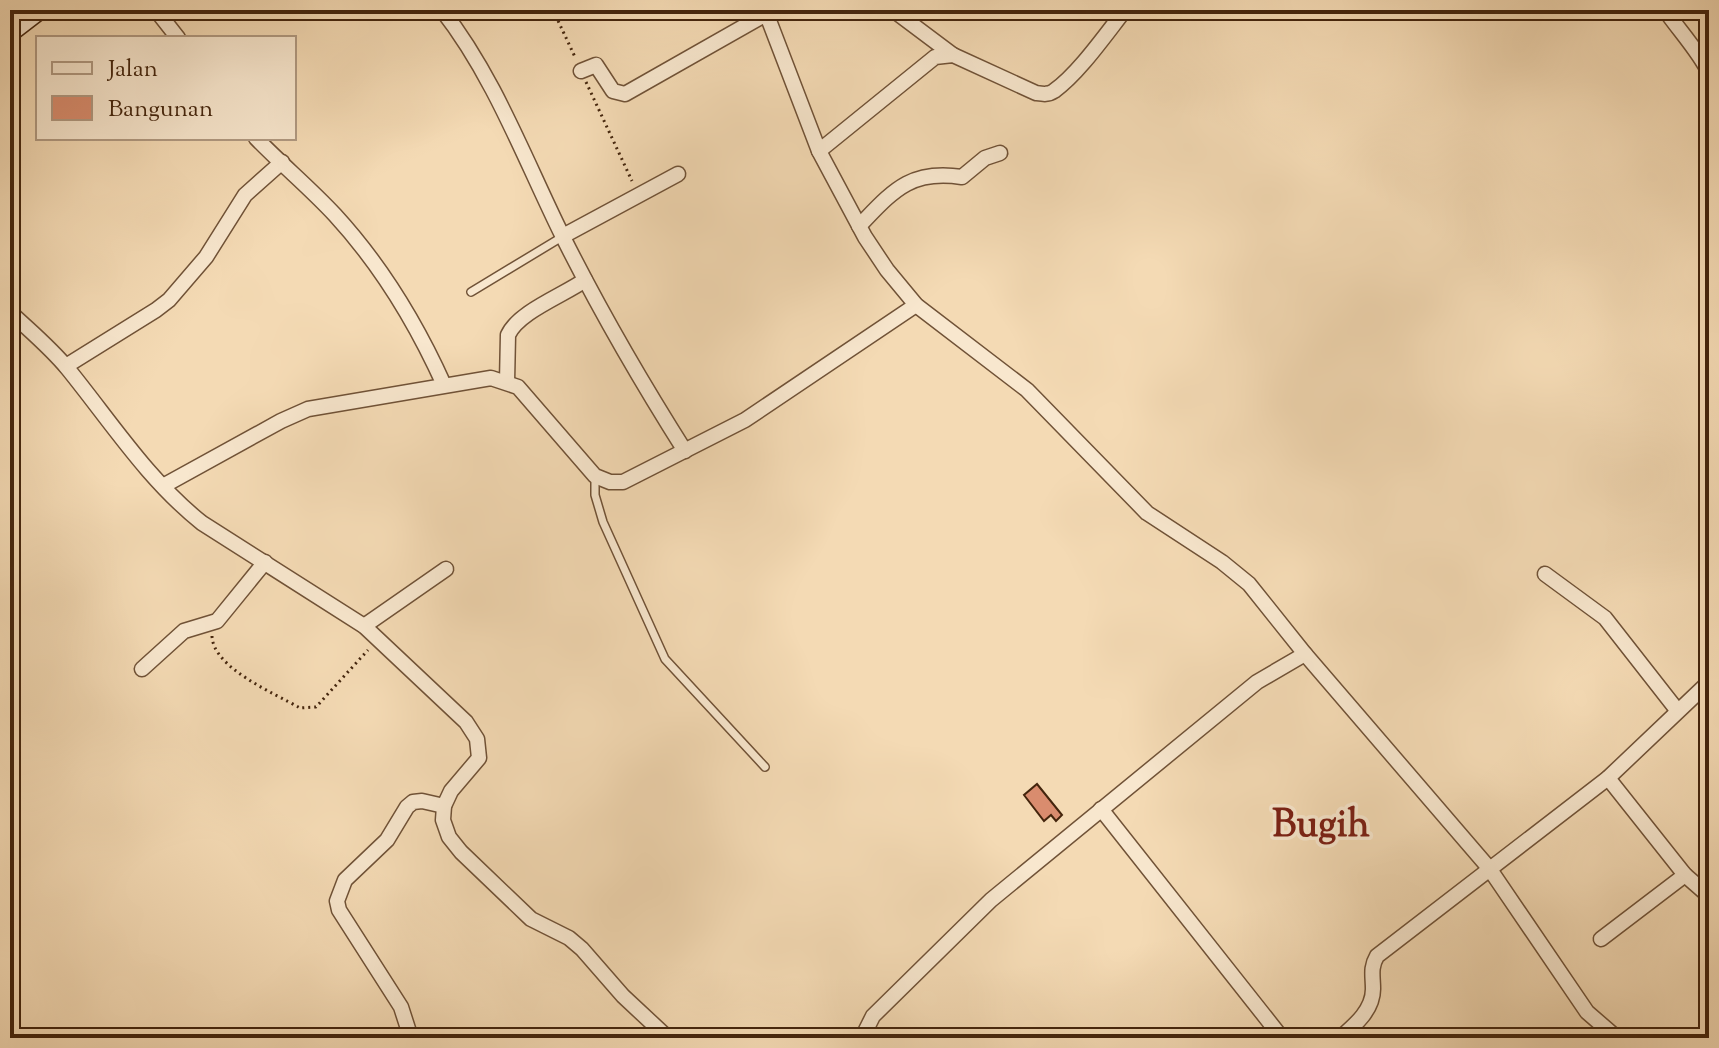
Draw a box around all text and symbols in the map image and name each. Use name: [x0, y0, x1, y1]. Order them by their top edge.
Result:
legend: [36, 36, 296, 140]
text: Jalan: [106, 53, 158, 87]
text: Bangunan: [108, 93, 213, 127]
district label: Bugih: [1272, 800, 1370, 854]

